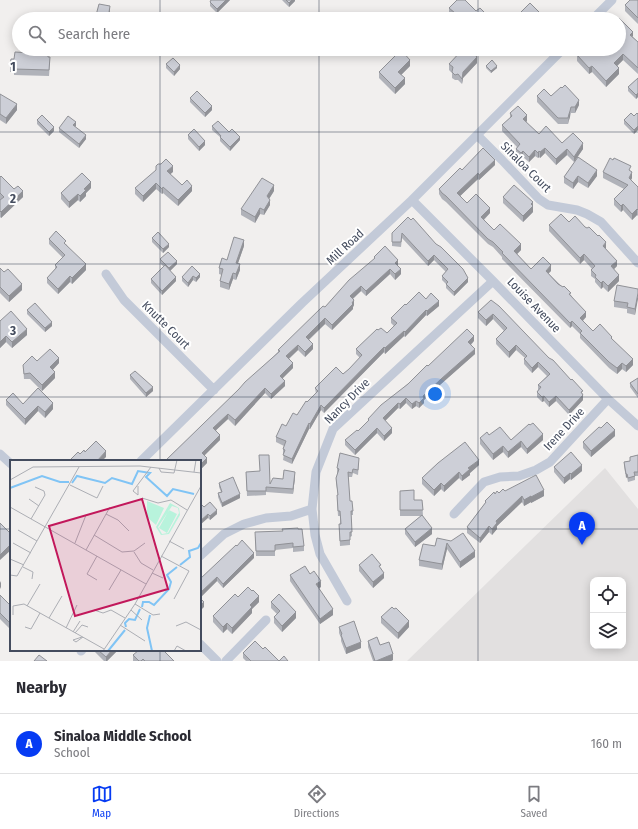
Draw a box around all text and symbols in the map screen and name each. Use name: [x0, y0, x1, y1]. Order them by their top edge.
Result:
search box: [12, 12, 626, 56]
icon: search: [26, 23, 48, 45]
text: Search here: [58, 25, 130, 43]
text: 1: [10, 59, 16, 74]
street label: Sinaloa Court: [498, 139, 554, 195]
text: 2: [9, 191, 16, 206]
street label: Mill Road: [324, 226, 366, 268]
street label: Louise Avenue: [504, 275, 564, 335]
street label: Knutte Court: [139, 298, 193, 352]
text: 3: [9, 323, 16, 338]
street label: Nancy Drive: [321, 375, 373, 427]
your location: [425, 384, 445, 404]
street label: Irene Drive: [541, 405, 587, 453]
inset map: [10, 460, 201, 651]
pin: A: [569, 512, 595, 545]
map controls: [590, 577, 626, 649]
button: locate: [590, 577, 626, 613]
button: layers: [590, 613, 626, 649]
text: Nearby: [16, 677, 67, 698]
text: Sinaloa Middle School: [54, 727, 191, 745]
text: A: [25, 736, 33, 751]
text: 160 m: [591, 736, 622, 751]
text: School: [54, 745, 90, 760]
tab: Map: [91, 783, 113, 820]
tab: Directions: [294, 783, 339, 820]
tab: Saved: [521, 783, 547, 820]

